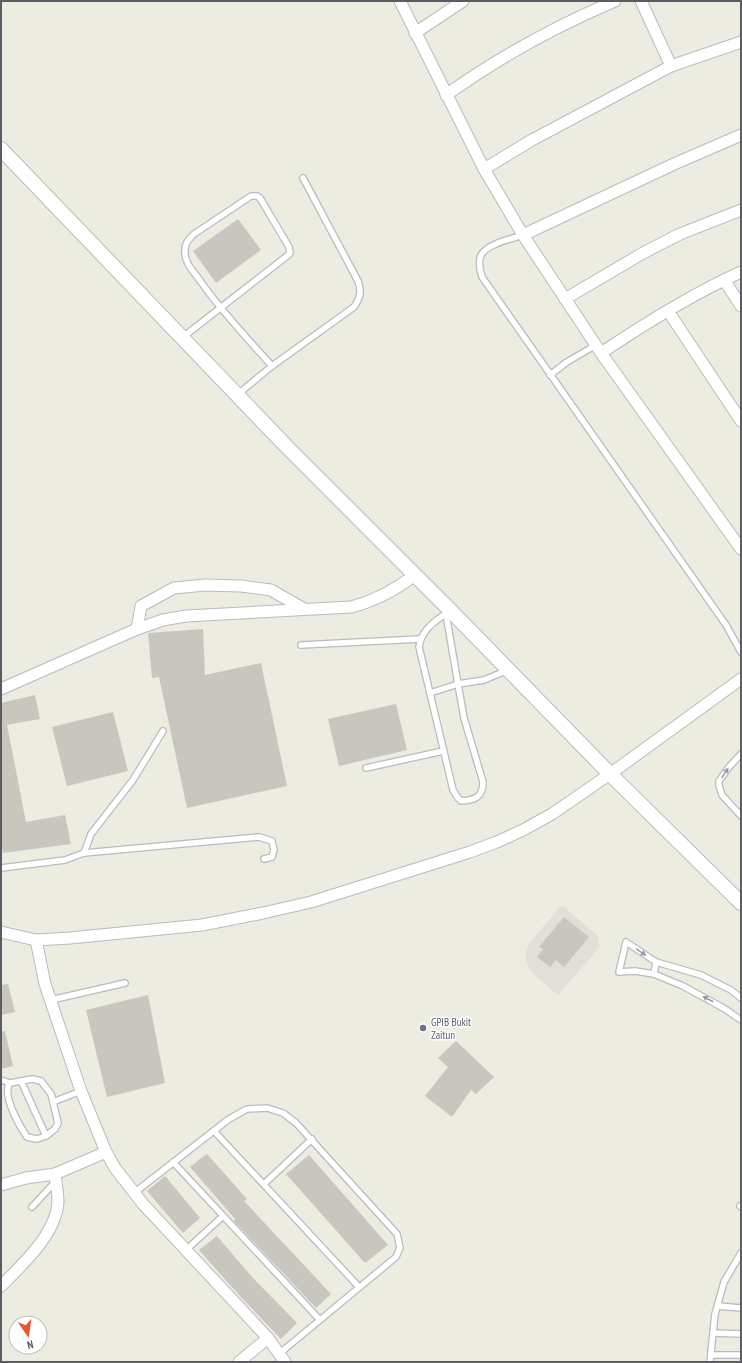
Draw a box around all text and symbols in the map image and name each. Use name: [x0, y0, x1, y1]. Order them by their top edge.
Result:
one-way arrow: [721, 767, 729, 778]
one-way arrow: [635, 948, 646, 956]
one-way arrow: [702, 996, 714, 1003]
place label: GPIB Bukit Zaitun: [431, 1015, 471, 1042]
marker: GPIB Bukit Zaitun: [418, 1023, 428, 1033]
north arrow: [8, 1315, 48, 1355]
text: N: [26, 1337, 35, 1352]

